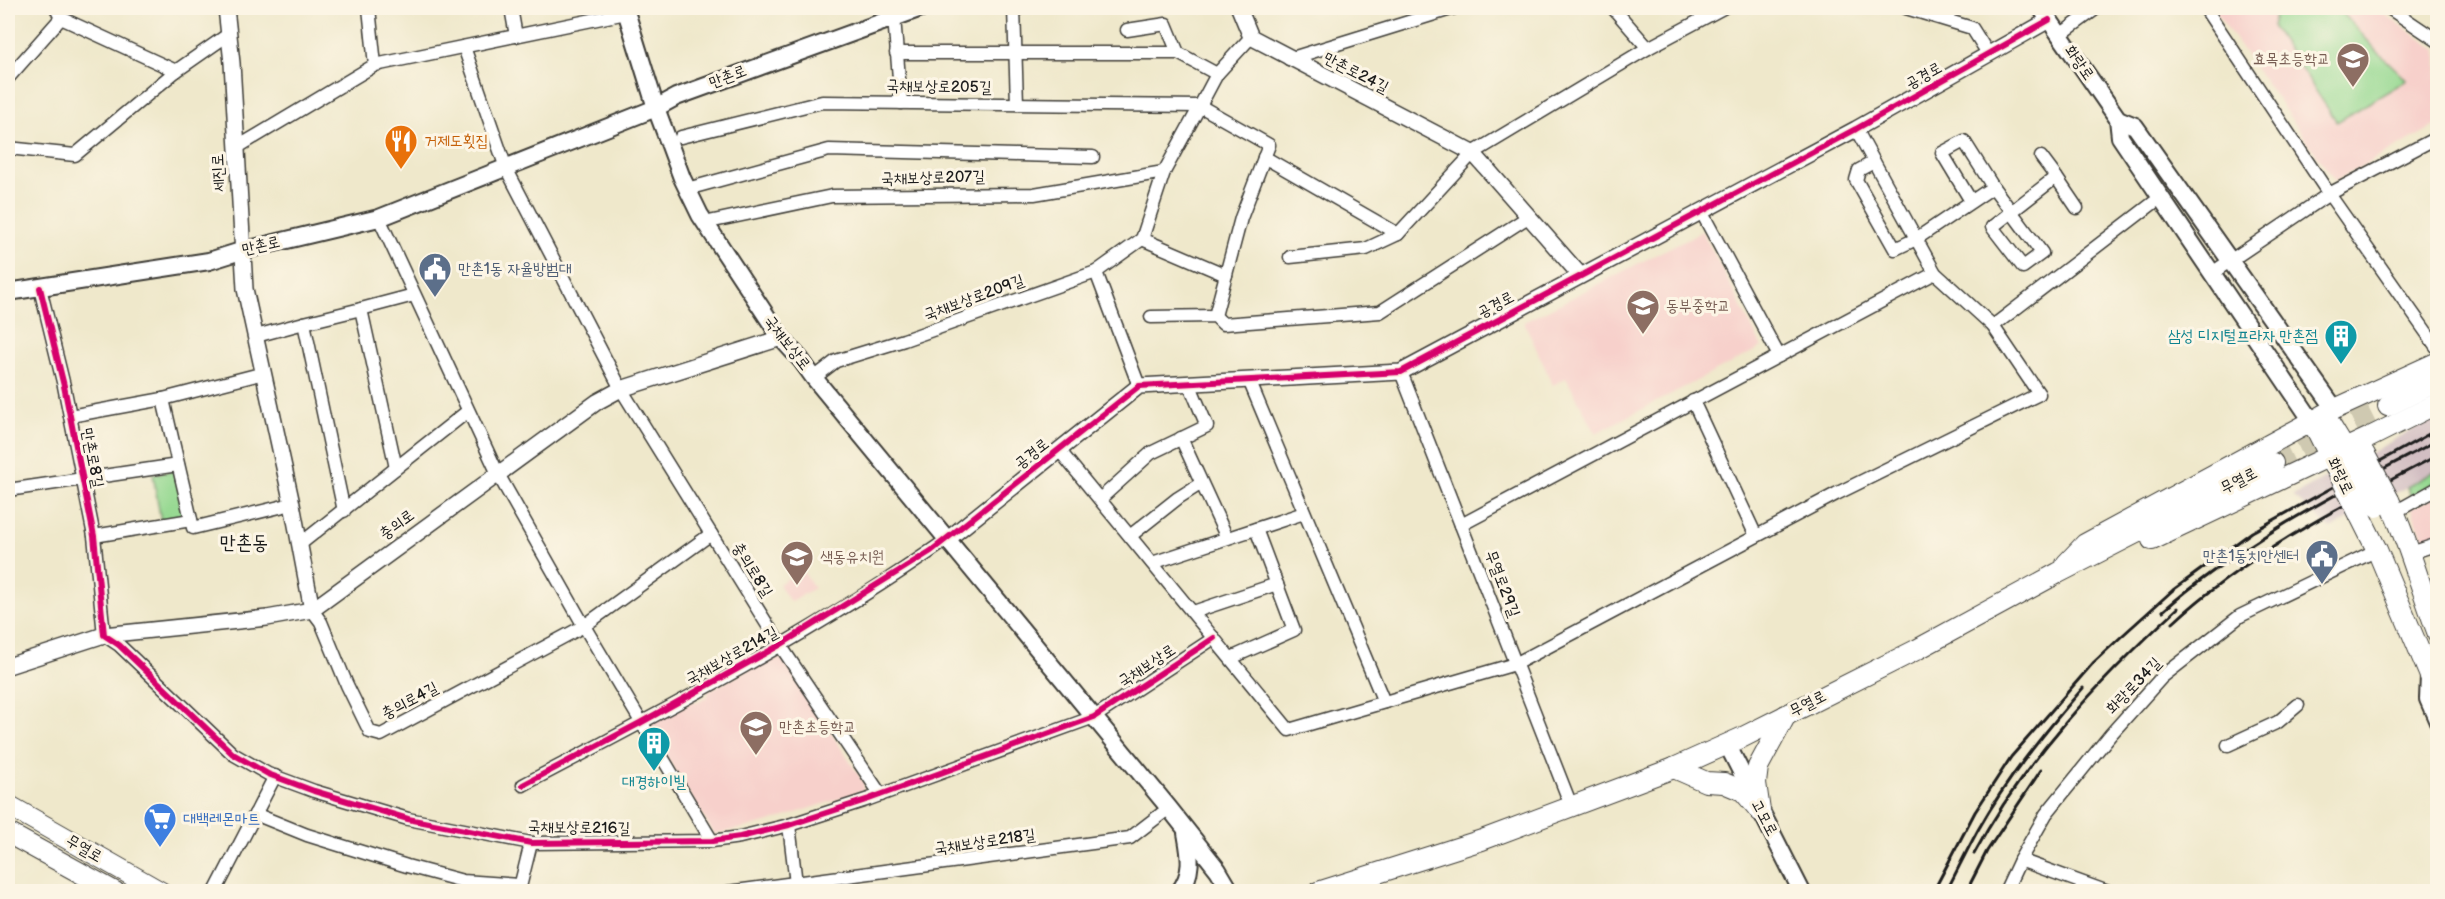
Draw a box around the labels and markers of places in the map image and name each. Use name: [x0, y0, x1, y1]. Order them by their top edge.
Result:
school or university icon: 효목초등학교: [2335, 41, 2371, 88]
place label: 효목초등학교: [2253, 50, 2330, 69]
restaurant icon: 거제도횟집: [383, 123, 419, 170]
place label: 거제도횟집: [424, 132, 488, 151]
public building icon: 만촌1동 자율방범대: [417, 251, 453, 298]
place label: 만촌1동 자율방범대: [458, 260, 572, 279]
school or university icon: 동부중학교: [1625, 288, 1661, 335]
place label: 동부중학교: [1666, 297, 1730, 316]
building icon: 삼성 디지털프라자 만촌점: [2323, 318, 2359, 365]
place label: 삼성 디지털프라자 만촌점: [2168, 327, 2318, 346]
public building icon: 만촌1동치안센터: [2304, 538, 2340, 585]
school or university icon: 색동유치원: [779, 539, 815, 586]
place label: 만촌1동치안센터: [2203, 547, 2299, 566]
place label: 색동유치원: [820, 548, 884, 567]
school or university icon: 만촌초등학교: [738, 709, 774, 756]
place label: 만촌초등학교: [779, 718, 856, 737]
building icon: 대경하이빌: [636, 725, 672, 772]
place label: 대경하이빌: [622, 773, 686, 792]
supermarket icon: 대백레몬마트: [142, 801, 178, 848]
place label: 대백레몬마트: [183, 810, 260, 829]

